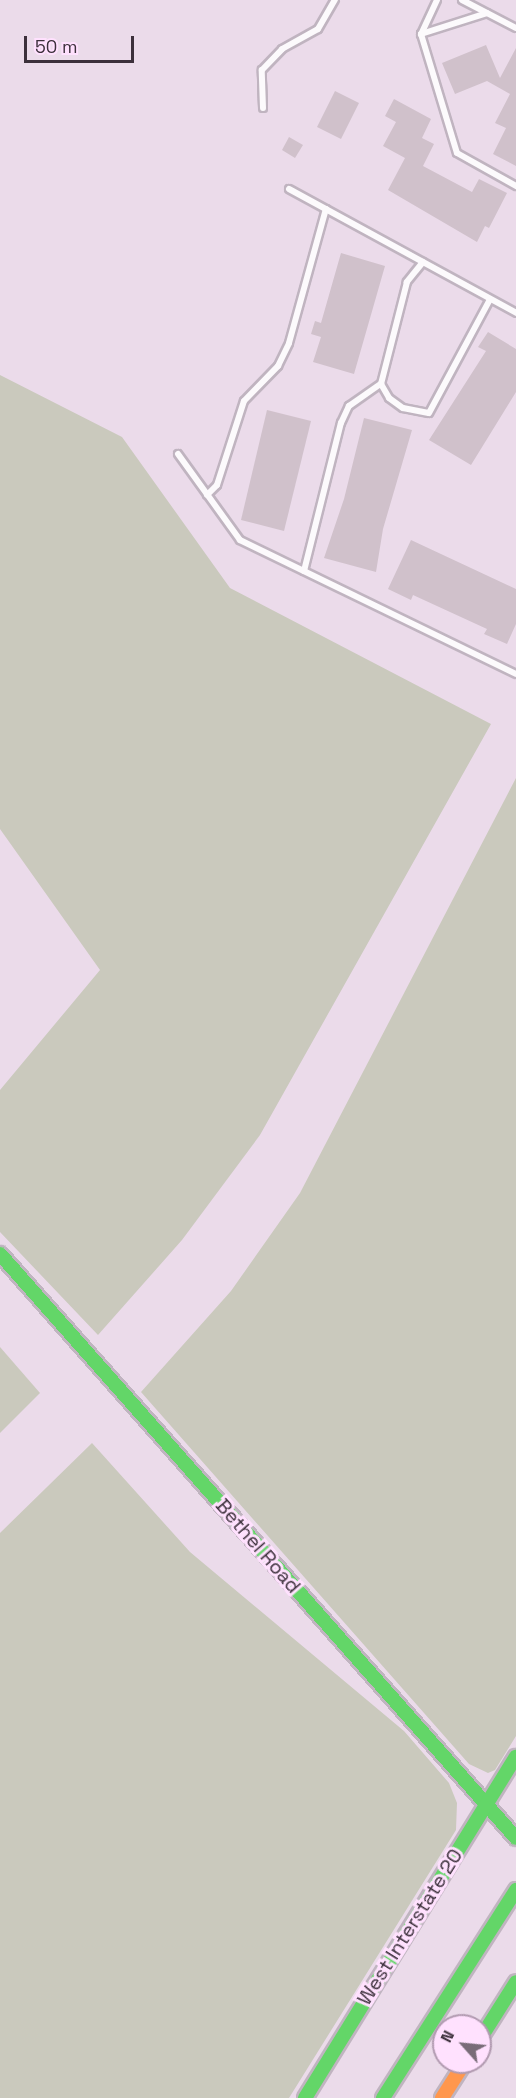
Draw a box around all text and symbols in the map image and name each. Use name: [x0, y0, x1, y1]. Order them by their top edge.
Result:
scale bar: [27, 24, 136, 62]
text: 50 m: [35, 35, 77, 58]
street label: Bethel Road: [211, 1494, 305, 1598]
street label: West Interstate 20: [352, 1844, 468, 2010]
north arrow: [432, 2014, 492, 2074]
text: N: [436, 2027, 459, 2046]

